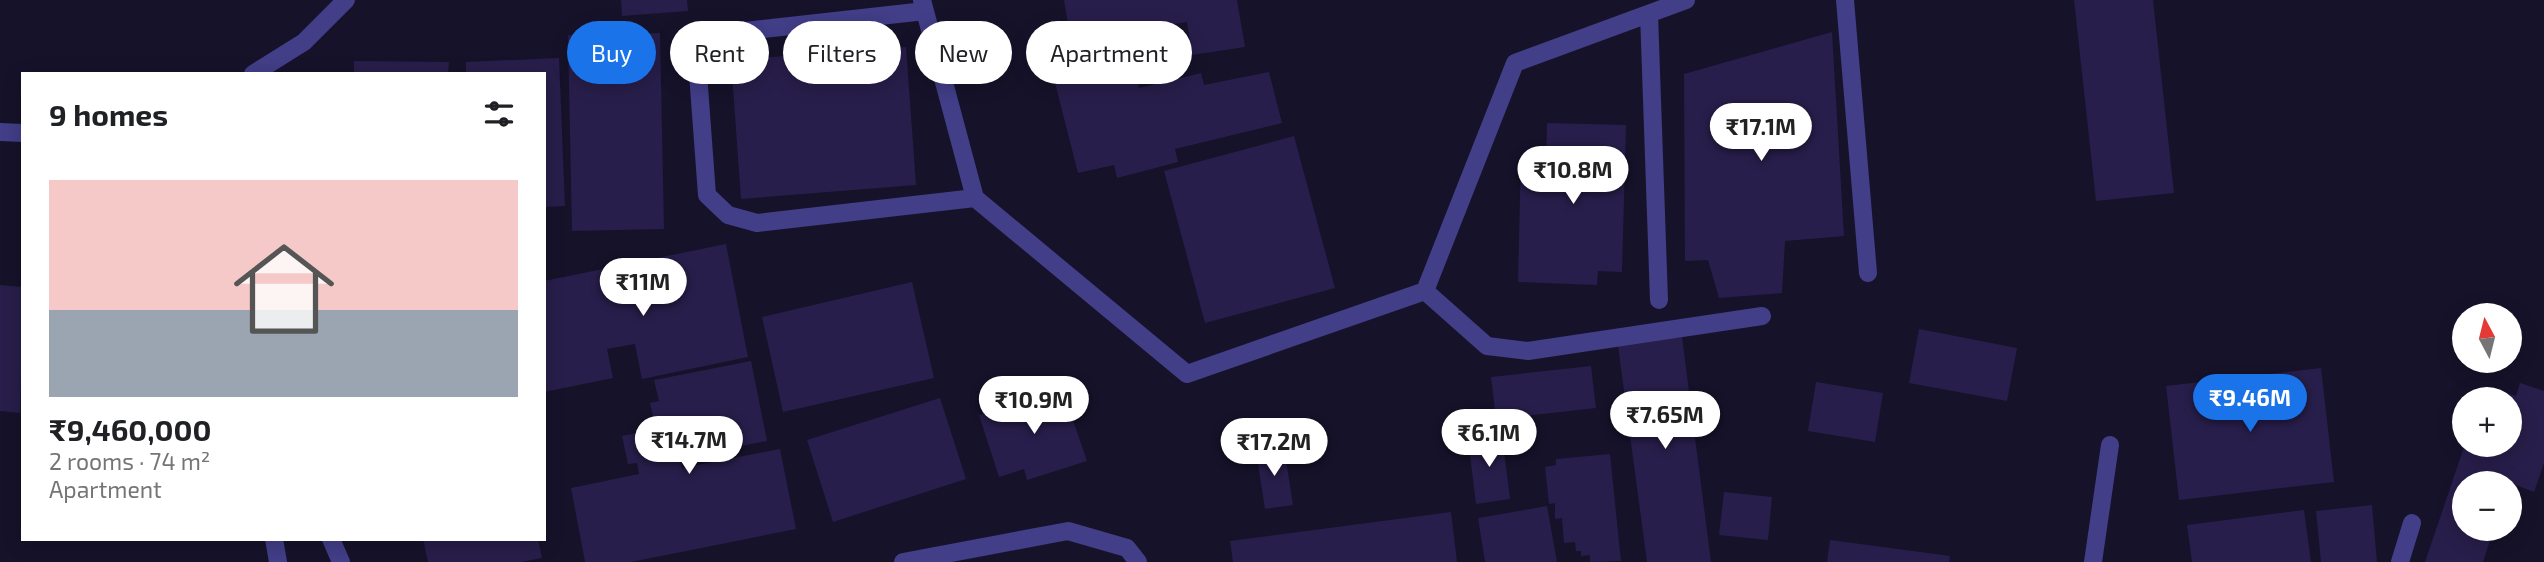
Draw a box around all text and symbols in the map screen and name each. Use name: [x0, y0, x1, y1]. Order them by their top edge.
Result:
chip: Buy: [567, 21, 656, 84]
chip: Rent: [670, 21, 769, 84]
chip: Filters: [783, 21, 901, 84]
chip: New: [915, 21, 1012, 84]
chip: Apartment: [1026, 21, 1192, 84]
icon: filters: [480, 95, 518, 133]
text: 9 homes: [49, 96, 168, 132]
pin: ₹17.1M: [1704, 104, 1818, 163]
text: ₹17.1M: [1726, 112, 1796, 140]
pin: ₹10.8M: [1516, 146, 1630, 206]
text: ₹10.8M: [1533, 155, 1613, 183]
icon: home: [221, 226, 347, 352]
pin: ₹11M: [602, 258, 684, 318]
text: ₹11M: [616, 267, 670, 295]
north arrow: [2452, 303, 2522, 373]
map controls: [2452, 303, 2522, 541]
pin: ₹9.46M: [2193, 374, 2307, 434]
pin: ₹10.9M: [977, 376, 1091, 436]
text: ₹9.46M: [2209, 383, 2291, 411]
text: ₹10.9M: [995, 385, 1073, 413]
button: +: [2452, 387, 2522, 457]
pin: ₹7.65M: [1608, 392, 1722, 451]
text: ₹7.65M: [1626, 400, 1704, 428]
pin: ₹6.1M: [1440, 410, 1538, 469]
text: ₹9,460,000: [49, 411, 211, 447]
pin: ₹14.7M: [632, 416, 746, 476]
text: ₹6.1M: [1458, 418, 1520, 446]
pin: ₹17.2M: [1217, 419, 1331, 478]
text: ₹14.7M: [651, 425, 727, 453]
text: ₹17.2M: [1237, 427, 1311, 455]
text: 2 rooms · 74 m²: [49, 447, 210, 475]
button: −: [2452, 471, 2522, 541]
text: Apartment: [49, 475, 162, 503]

